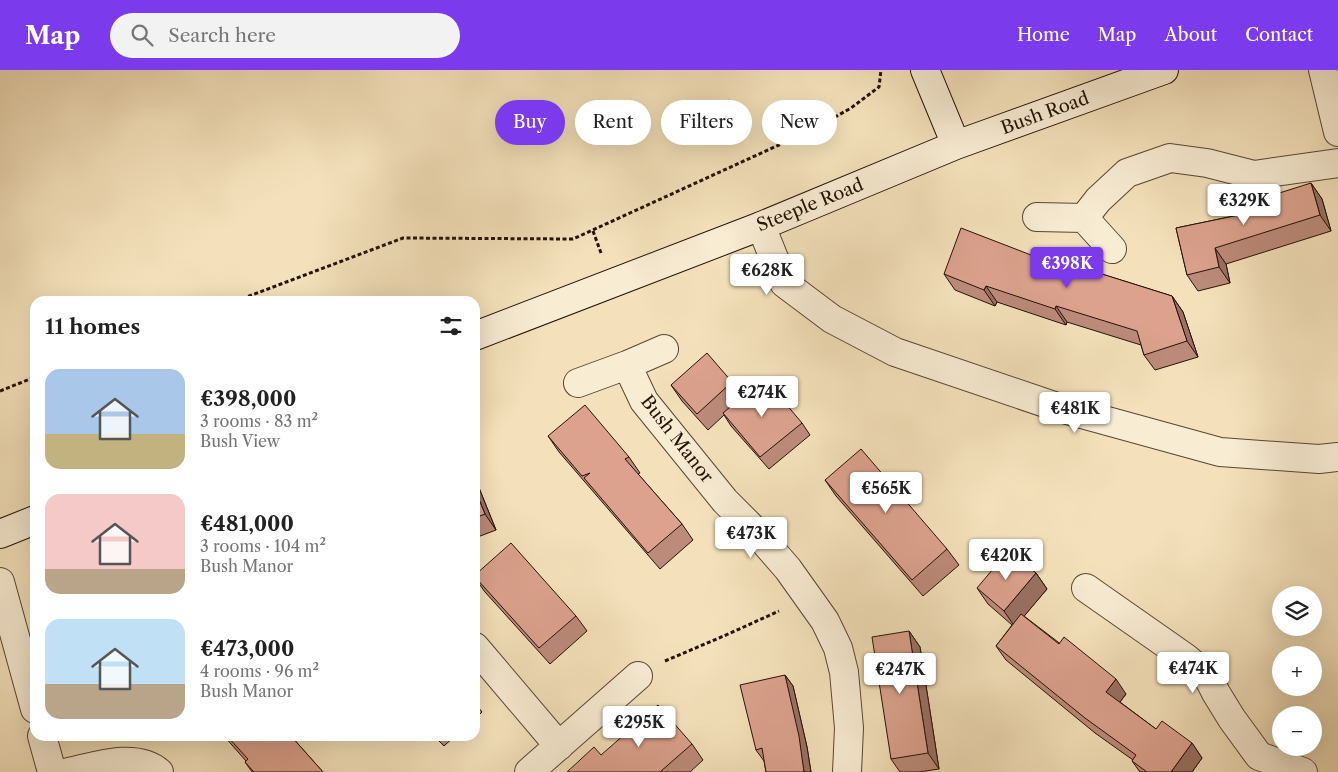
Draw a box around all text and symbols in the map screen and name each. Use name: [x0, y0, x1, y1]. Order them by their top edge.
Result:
search box: [110, 13, 460, 58]
text: Map: [25, 21, 80, 50]
icon: search: [128, 21, 156, 49]
text: Search here: [168, 24, 276, 47]
text: Home: [1017, 24, 1070, 46]
text: Map: [1098, 24, 1136, 46]
text: About: [1164, 24, 1217, 46]
text: Contact: [1245, 24, 1313, 46]
street label: Bush Road: [998, 87, 1092, 139]
chip: Buy: [495, 100, 565, 145]
chip: Rent: [575, 100, 651, 145]
chip: Filters: [661, 100, 752, 145]
chip: New: [762, 100, 837, 145]
street label: Steeple Road: [753, 174, 867, 236]
pin: €329K: [1209, 184, 1279, 226]
text: €329K: [1219, 190, 1269, 210]
pin: €398K: [1032, 246, 1102, 289]
text: €398K: [1041, 253, 1093, 273]
pin: €628K: [732, 254, 802, 296]
text: €628K: [741, 260, 793, 280]
icon: filters: [437, 312, 465, 340]
text: 11 homes: [45, 314, 140, 339]
pin: €274K: [727, 376, 797, 418]
text: €274K: [737, 382, 787, 402]
text: €398,000: [200, 386, 296, 411]
icon: home: [85, 389, 145, 449]
street label: Bush Manor: [636, 391, 718, 487]
pin: €481K: [1040, 392, 1110, 434]
text: €481K: [1050, 398, 1100, 418]
text: 3 rooms · 83 m²: [200, 411, 318, 431]
text: Bush View: [200, 431, 280, 451]
pin: €565K: [851, 472, 921, 514]
text: €565K: [861, 478, 911, 498]
text: €481,000: [200, 511, 294, 536]
icon: home: [85, 514, 145, 574]
pin: €473K: [716, 516, 786, 559]
text: €473K: [726, 523, 776, 543]
text: 3 rooms · 104 m²: [200, 536, 326, 556]
pin: €420K: [971, 538, 1041, 581]
text: €420K: [980, 545, 1032, 565]
text: Bush Manor: [200, 556, 293, 576]
map controls: [1272, 586, 1322, 756]
button: layers: [1272, 586, 1322, 636]
text: €473,000: [200, 636, 294, 661]
icon: home: [85, 639, 145, 699]
button: +: [1272, 646, 1322, 696]
pin: €247K: [865, 652, 935, 695]
pin: €474K: [1158, 652, 1228, 694]
text: €474K: [1168, 658, 1218, 678]
text: €247K: [875, 659, 925, 679]
text: 4 rooms · 96 m²: [200, 661, 319, 681]
text: Bush Manor: [200, 681, 293, 701]
pin: €295K: [604, 706, 674, 748]
button: −: [1272, 706, 1322, 756]
text: €295K: [614, 712, 664, 732]

